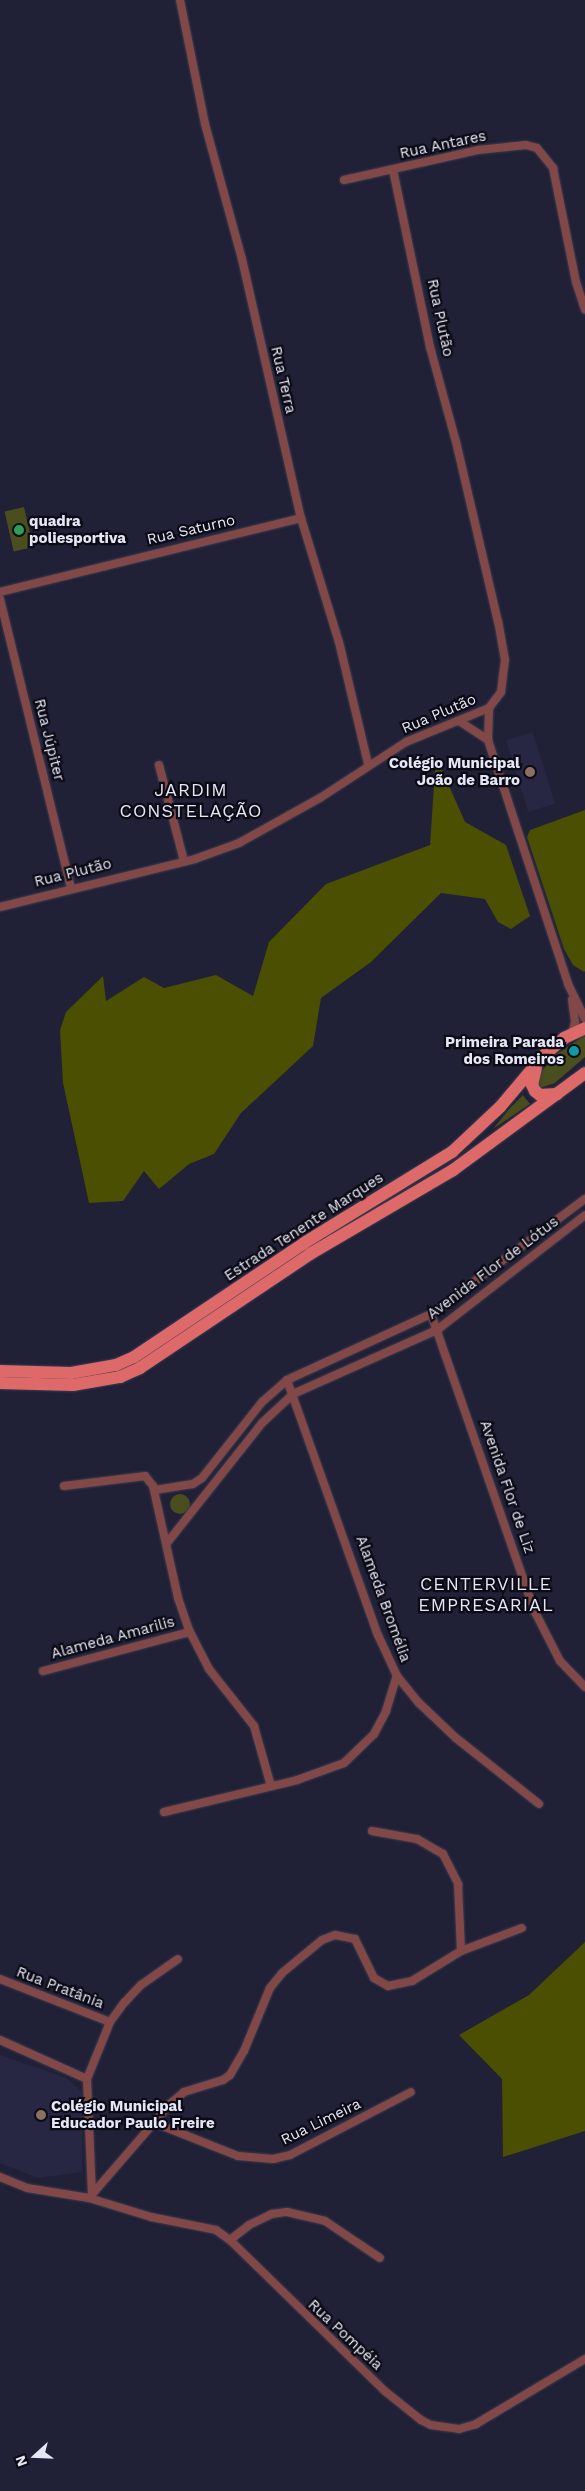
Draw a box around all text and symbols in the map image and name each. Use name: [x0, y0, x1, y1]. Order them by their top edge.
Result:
street label: Rua Antares: [398, 127, 488, 163]
street label: Rua Plutão: [423, 277, 457, 359]
street label: Rua Terra: [266, 344, 300, 416]
street label: Rua Saturno: [145, 511, 237, 549]
place label: quadra poliesportiva: [29, 512, 126, 547]
marker: quadra poliesportiva: [13, 524, 25, 536]
street label: Rua Plutão: [399, 690, 479, 738]
street label: Rua Júpiter: [30, 697, 68, 783]
place label: Colégio Municipal João de Barro: [389, 754, 520, 789]
marker: Colégio Municipal João de Barro: [524, 766, 536, 778]
district label: JARDIM CONSTELAÇÃO: [118, 780, 264, 822]
street label: Rua Plutão: [32, 855, 114, 891]
place label: Primeira Parada dos Romeiros: [445, 1033, 564, 1068]
marker: Primeira Parada dos Romeiros: [568, 1045, 580, 1057]
street label: Estrada Tenente Marques: [221, 1169, 387, 1285]
street label: Avenida Flor de Lótus: [424, 1213, 562, 1323]
street label: Avenida Flor de Liz: [476, 1418, 538, 1556]
street label: Alameda Bromélia: [352, 1533, 414, 1665]
district label: CENTERVILLE EMPRESARIAL: [417, 1574, 555, 1616]
street label: Alameda Amarilis: [49, 1613, 177, 1663]
street label: Rua Pratânia: [14, 1963, 106, 2013]
street label: Rua Limeira: [278, 2095, 364, 2149]
place label: Colégio Municipal Educador Paulo Freire: [51, 2097, 215, 2132]
marker: Colégio Municipal Educador Paulo Freire: [35, 2109, 47, 2121]
street label: Rua Pompéia: [304, 2296, 386, 2374]
north arrow: [10, 2431, 60, 2481]
text: N: [12, 2454, 30, 2469]

